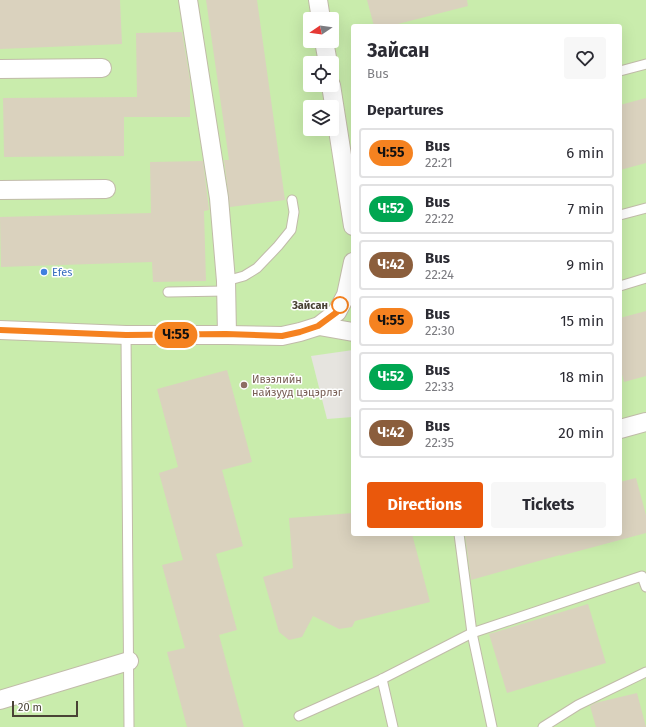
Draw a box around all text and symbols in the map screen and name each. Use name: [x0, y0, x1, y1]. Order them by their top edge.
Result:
north arrow: [303, 12, 339, 48]
map controls: [303, 12, 339, 136]
button: heart: [564, 37, 606, 79]
text: Зайсан: [367, 39, 429, 62]
button: locate: [303, 56, 339, 92]
text: Bus: [367, 66, 389, 81]
button: layers: [303, 100, 339, 136]
text: Departures: [367, 101, 444, 119]
text: Bus: [425, 137, 450, 155]
text: Ч:55: [377, 144, 405, 161]
text: 6 min: [566, 144, 604, 162]
text: 22:21: [425, 155, 453, 170]
text: Bus: [425, 193, 450, 211]
text: Ч:52: [378, 200, 404, 217]
text: 7 min: [567, 200, 604, 218]
text: 22:22: [425, 211, 454, 226]
text: Bus: [425, 249, 450, 267]
text: Ч:42: [378, 256, 404, 273]
text: 9 min: [566, 256, 604, 274]
place label: Efes: [52, 266, 72, 279]
marker: Efes: [39, 267, 49, 277]
text: 22:24: [425, 267, 454, 282]
marker: Зайсан: [331, 296, 349, 314]
place label: Зайсан: [291, 299, 328, 312]
text: Bus: [425, 305, 450, 323]
text: Ч:55: [377, 312, 405, 329]
text: 15 min: [560, 312, 604, 330]
line badge: Ч:55: [148, 322, 204, 348]
text: 22:30: [425, 323, 455, 338]
text: Ч:55: [162, 326, 190, 343]
text: Bus: [425, 361, 450, 379]
text: Ч:52: [378, 368, 404, 385]
text: 18 min: [559, 368, 604, 386]
place label: Ивээлийн найзууд цэцэрлэг: [252, 373, 343, 399]
text: 22:33: [425, 379, 454, 394]
marker: Ивээлийн найзууд цэцэрлэг: [239, 380, 249, 390]
text: Bus: [425, 417, 450, 435]
text: Ч:42: [378, 424, 404, 441]
text: 20 min: [558, 424, 604, 442]
text: 22:35: [425, 435, 454, 450]
button: Directions: [367, 482, 483, 528]
button: Tickets: [491, 482, 606, 528]
scale bar: [12, 699, 78, 718]
text: 20 m: [18, 701, 42, 714]

